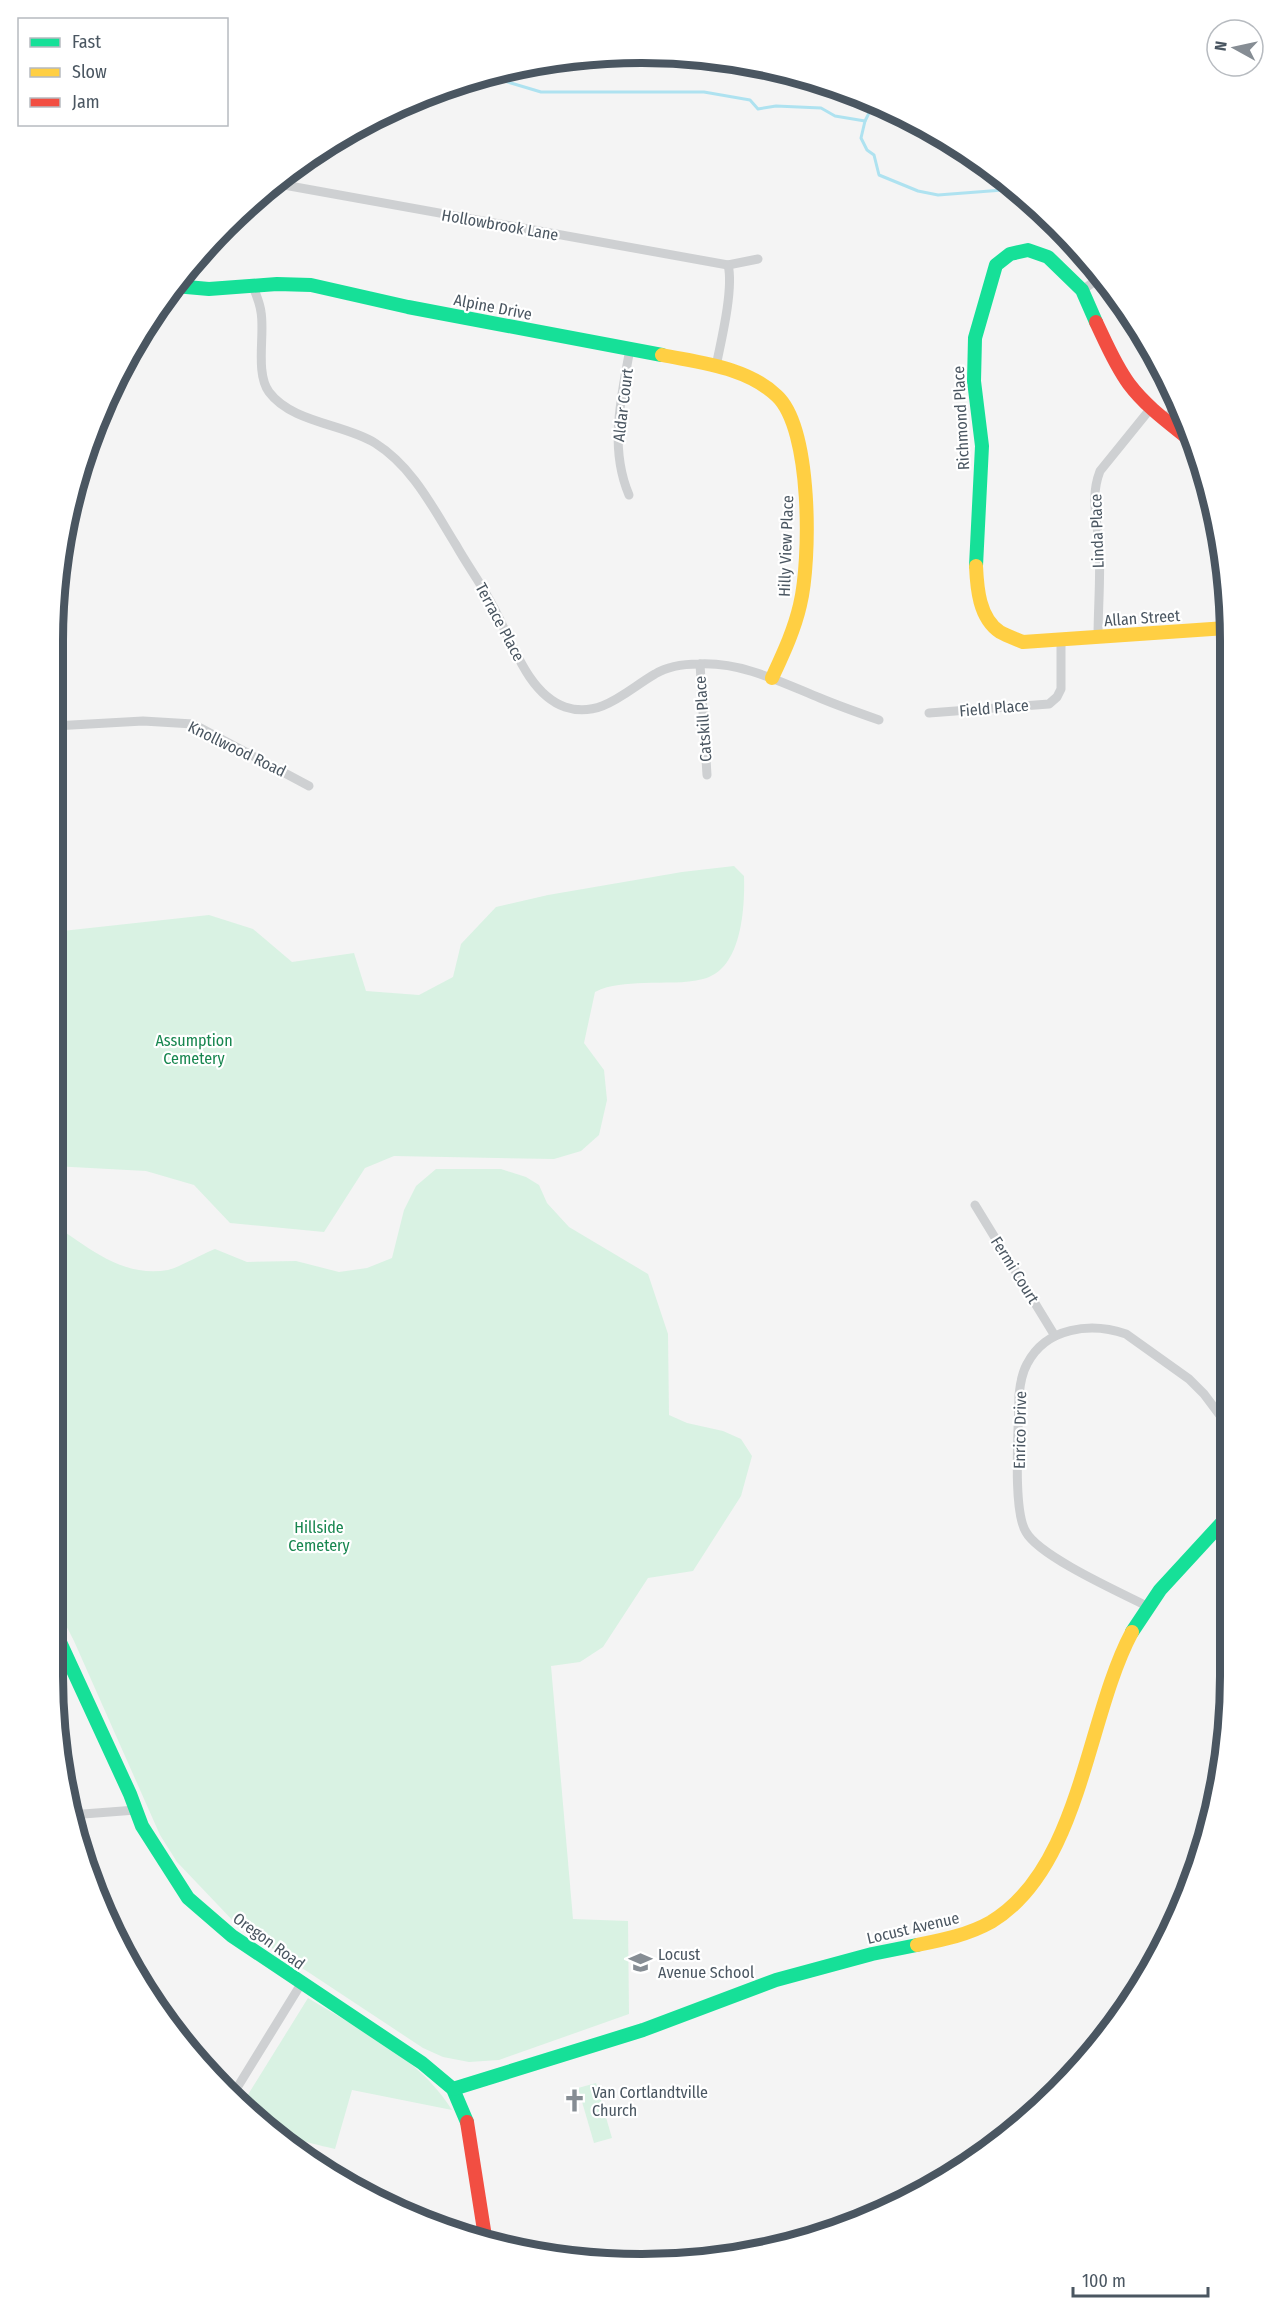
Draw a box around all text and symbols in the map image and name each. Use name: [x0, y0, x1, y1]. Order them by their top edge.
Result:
legend: [18, 18, 228, 126]
north arrow: [1205, 18, 1265, 78]
text: Fast: [72, 31, 101, 53]
text: N: [1211, 40, 1231, 52]
text: Slow: [72, 61, 107, 83]
text: Jam: [72, 91, 100, 113]
street label: Hollowbrook Lane: [440, 205, 560, 245]
street label: Alpine Drive: [452, 290, 534, 324]
street label: Richmond Place: [949, 365, 973, 471]
street label: Aldar Court: [609, 366, 637, 443]
street label: Linda Place: [1086, 493, 1108, 568]
street label: Hilly View Place: [775, 495, 797, 597]
street label: Terrace Place: [471, 580, 529, 664]
street label: Allan Street: [1103, 606, 1181, 630]
street label: Catskill Place: [691, 675, 715, 763]
street label: Field Place: [959, 695, 1030, 720]
street label: Knollwood Road: [185, 717, 289, 781]
park label: Assumption Cemetery: [155, 1031, 233, 1068]
street label: Fermi Court: [987, 1233, 1043, 1308]
street label: Enrico Drive: [1010, 1391, 1030, 1469]
park label: Hillside Cemetery: [288, 1518, 351, 1555]
street label: Locust Avenue: [865, 1908, 961, 1948]
street label: Oregon Road: [229, 1909, 309, 1973]
place label: Locust Avenue School: [658, 1945, 754, 1982]
school or university icon: Locust Avenue School: [627, 1950, 653, 1976]
place label: Van Cortlandtville Church: [592, 2083, 708, 2120]
church icon: Van Cortlandtville Church: [561, 2088, 587, 2114]
scale bar: [1073, 2260, 1208, 2298]
text: 100 m: [1082, 2270, 1126, 2292]

